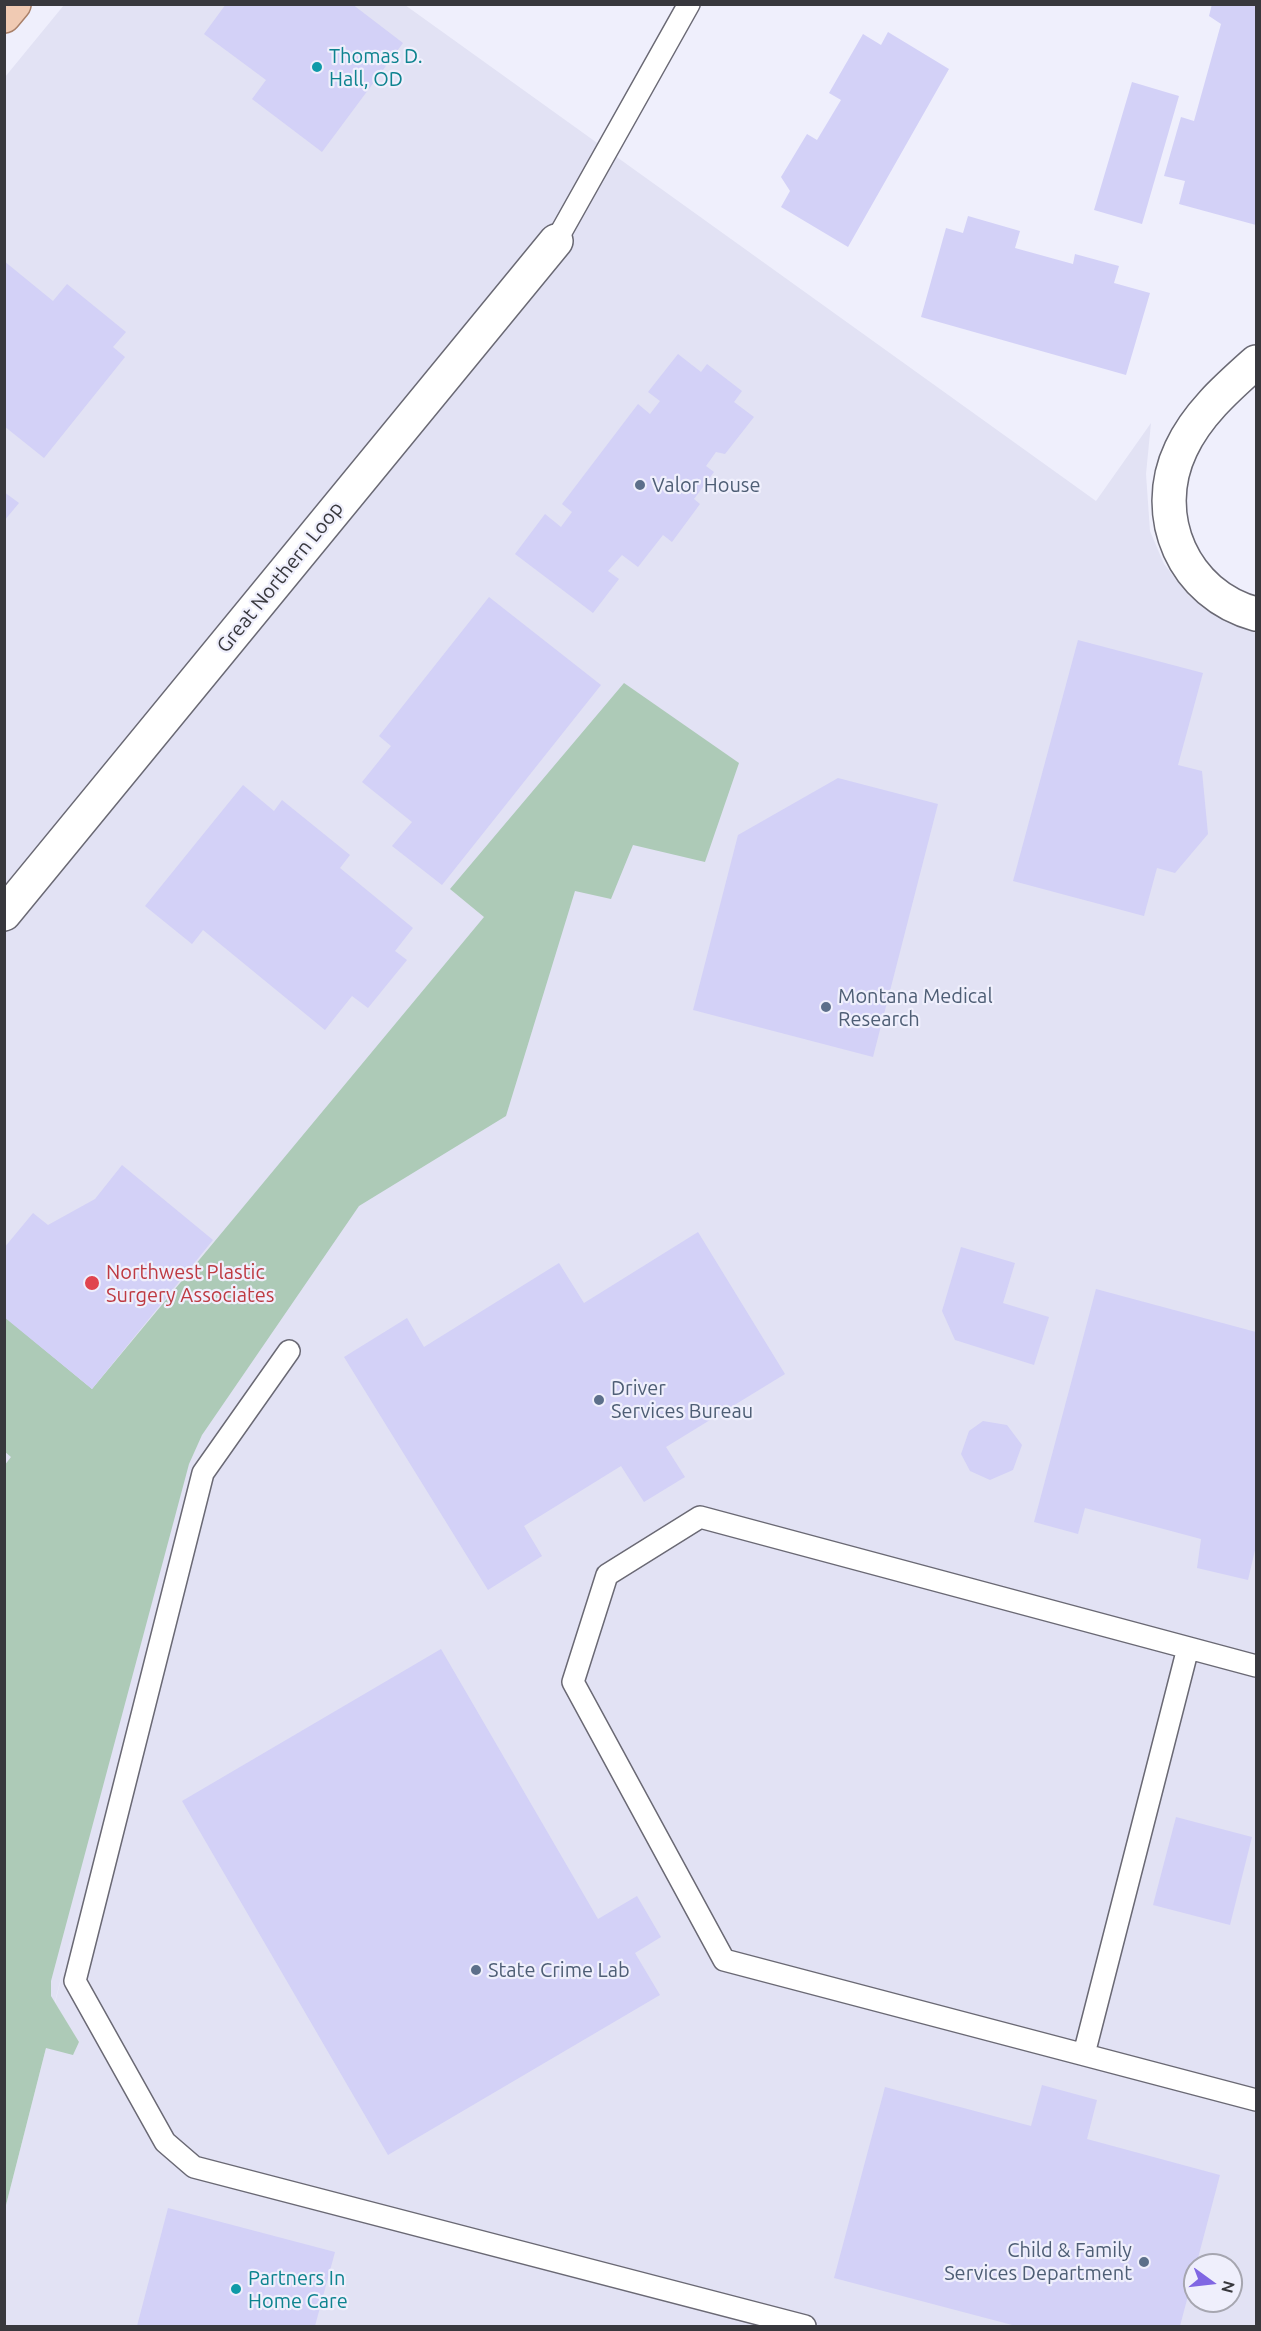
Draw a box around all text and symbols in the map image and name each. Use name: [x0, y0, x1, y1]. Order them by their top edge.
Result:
place label: Thomas D. Hall, OD: [329, 44, 423, 91]
marker: Thomas D. Hall, OD: [310, 60, 324, 74]
place label: Valor House: [652, 473, 761, 497]
marker: Valor House: [633, 478, 647, 492]
street label: Great Northern Loop: [212, 497, 348, 657]
place label: Montana Medical Research: [838, 984, 993, 1031]
marker: Montana Medical Research: [819, 1000, 833, 1014]
place label: Northwest Plastic Surgery Associates: [106, 1260, 275, 1307]
marker: Northwest Plastic Surgery Associates: [83, 1274, 101, 1292]
place label: Driver Services Bureau: [611, 1376, 753, 1423]
marker: Driver Services Bureau: [592, 1393, 606, 1407]
place label: State Crime Lab: [488, 1958, 630, 1982]
marker: State Crime Lab: [469, 1963, 483, 1977]
place label: Child & Family Services Department: [944, 2238, 1132, 2285]
north arrow: [1183, 2253, 1243, 2313]
marker: Child & Family Services Department: [1137, 2255, 1151, 2269]
place label: Partners In Home Care: [248, 2266, 348, 2313]
text: N: [1218, 2279, 1239, 2295]
marker: Partners In Home Care: [229, 2282, 243, 2296]

